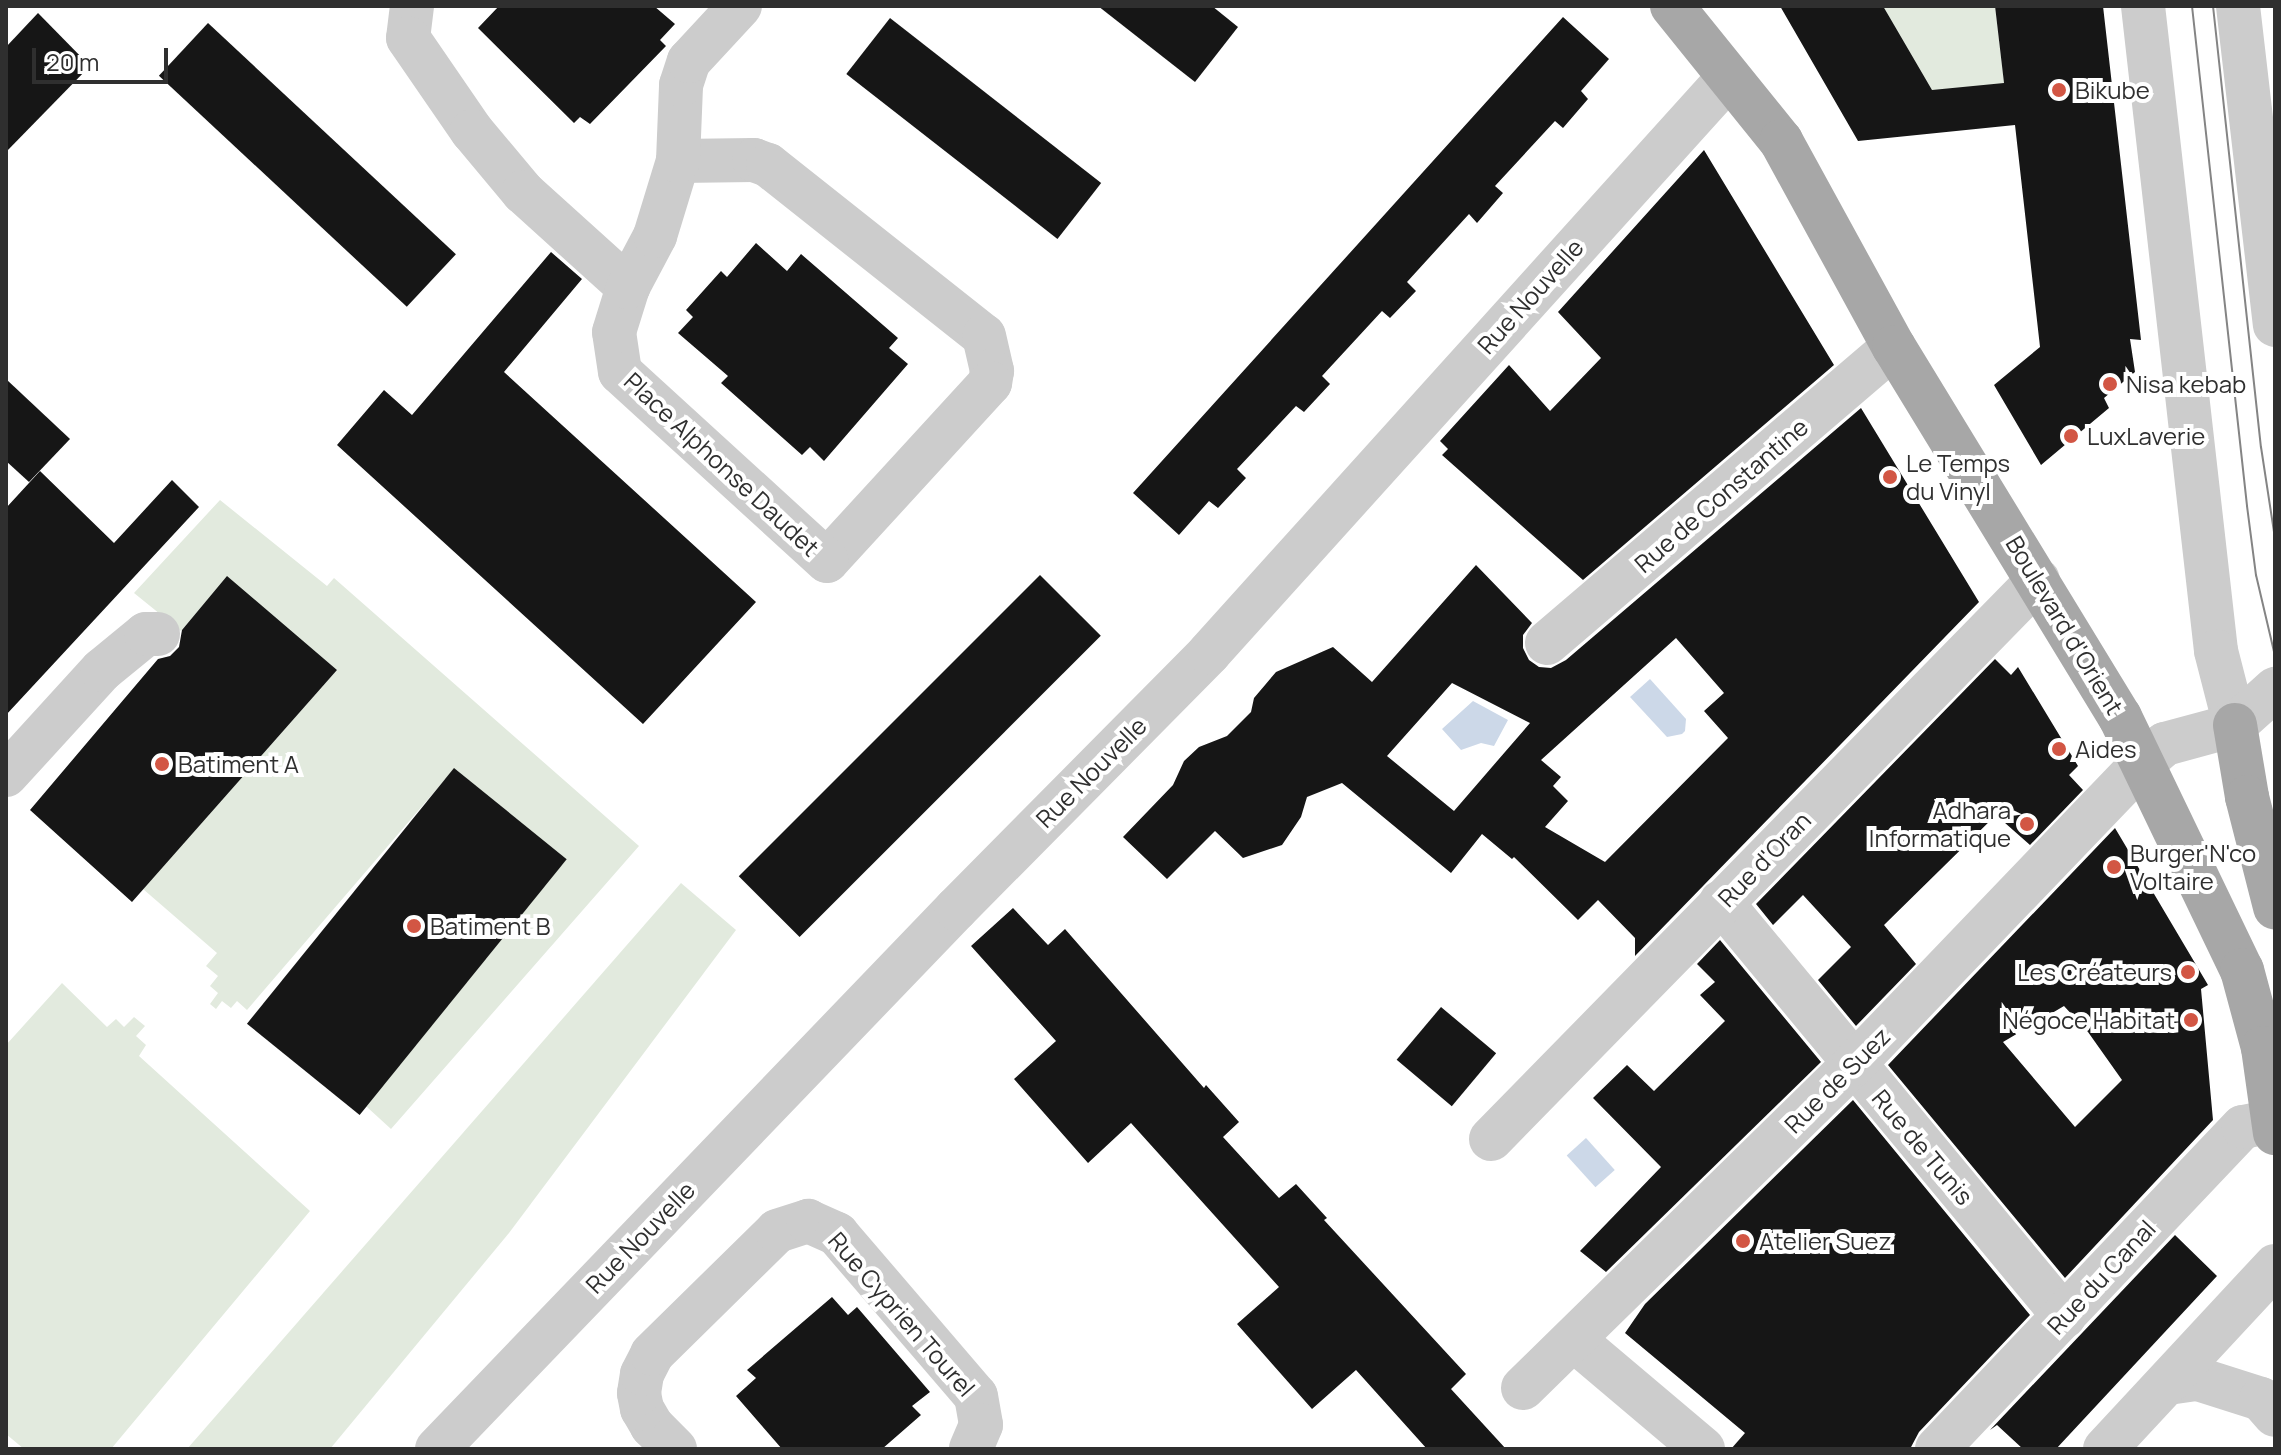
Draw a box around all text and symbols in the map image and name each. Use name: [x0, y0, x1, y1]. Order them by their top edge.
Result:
scale bar: [36, 32, 172, 82]
text: 20 m: [46, 45, 99, 78]
place label: Bikube: [2075, 76, 2150, 104]
marker: Bikube: [2050, 81, 2068, 99]
street label: Rue Nouvelle: [1471, 233, 1589, 359]
street label: Place Alphonse Daudet: [619, 366, 825, 562]
place label: Nisa kebab: [2126, 370, 2246, 398]
marker: Nisa kebab: [2101, 375, 2119, 393]
street label: Rue de Constantine: [1628, 412, 1814, 578]
place label: LuxLaverie: [2087, 422, 2205, 450]
marker: LuxLaverie: [2062, 427, 2080, 445]
place label: Le Temps du Vinyl: [1906, 449, 2010, 505]
marker: Le Temps du Vinyl: [1881, 468, 1899, 486]
street label: Boulevard d'Orient: [2000, 531, 2130, 719]
street label: Rue Nouvelle: [1030, 711, 1152, 833]
place label: Aides: [2075, 735, 2137, 763]
marker: Aides: [2050, 740, 2068, 758]
place label: Batiment A: [178, 750, 299, 778]
marker: Batiment A: [153, 755, 171, 773]
place label: Adhara Informatique: [1869, 796, 2011, 852]
street label: Rue d'Oran: [1712, 806, 1816, 912]
marker: Adhara Informatique: [2018, 815, 2036, 833]
place label: Burger'N'co Voltaire: [2130, 839, 2256, 895]
marker: Burger'N'co Voltaire: [2105, 858, 2123, 876]
place label: Batiment B: [430, 912, 551, 940]
marker: Batiment B: [405, 917, 423, 935]
place label: Les Créateurs: [2017, 958, 2172, 986]
marker: Les Créateurs: [2179, 963, 2197, 981]
place label: Négoce Habitat: [2002, 1006, 2175, 1034]
marker: Négoce Habitat: [2182, 1011, 2200, 1029]
street label: Rue de Suez: [1778, 1021, 1896, 1139]
street label: Rue de Tunis: [1867, 1084, 1979, 1210]
street label: Rue Nouvelle: [580, 1175, 700, 1299]
street label: Rue du Canal: [2041, 1214, 2161, 1340]
street label: Rue Cyprien Tourel: [823, 1226, 981, 1402]
place label: Atelier Suez: [1759, 1227, 1891, 1255]
marker: Atelier Suez: [1734, 1232, 1752, 1250]

